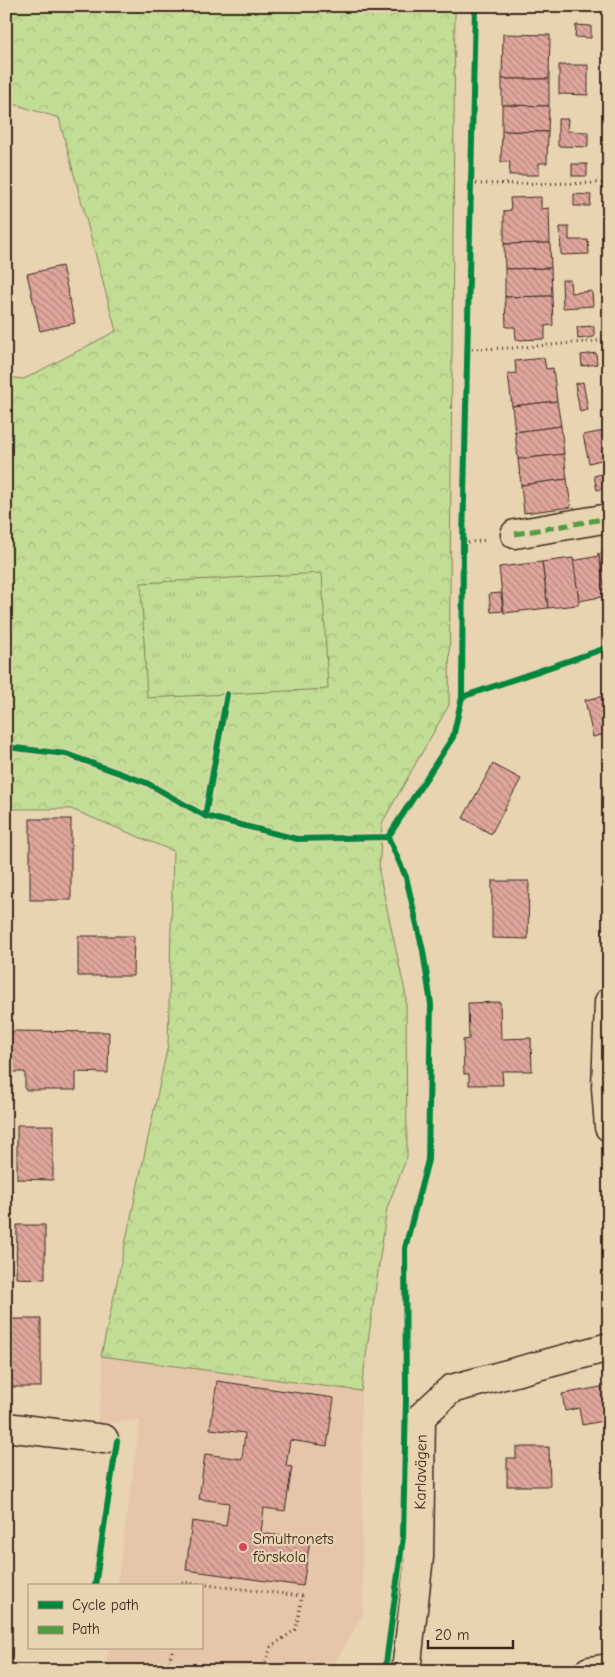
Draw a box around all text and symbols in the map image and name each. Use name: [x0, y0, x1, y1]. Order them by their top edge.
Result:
street label: Karlavägen: [411, 1434, 431, 1510]
place label: Smultronets förskola: [252, 1530, 334, 1566]
marker: Smultronets förskola: [237, 1541, 249, 1553]
legend: [28, 1584, 202, 1650]
text: Cycle path: [72, 1596, 139, 1614]
scale bar: [428, 1617, 512, 1649]
text: Path: [72, 1620, 100, 1638]
text: 20 m: [435, 1626, 469, 1644]

